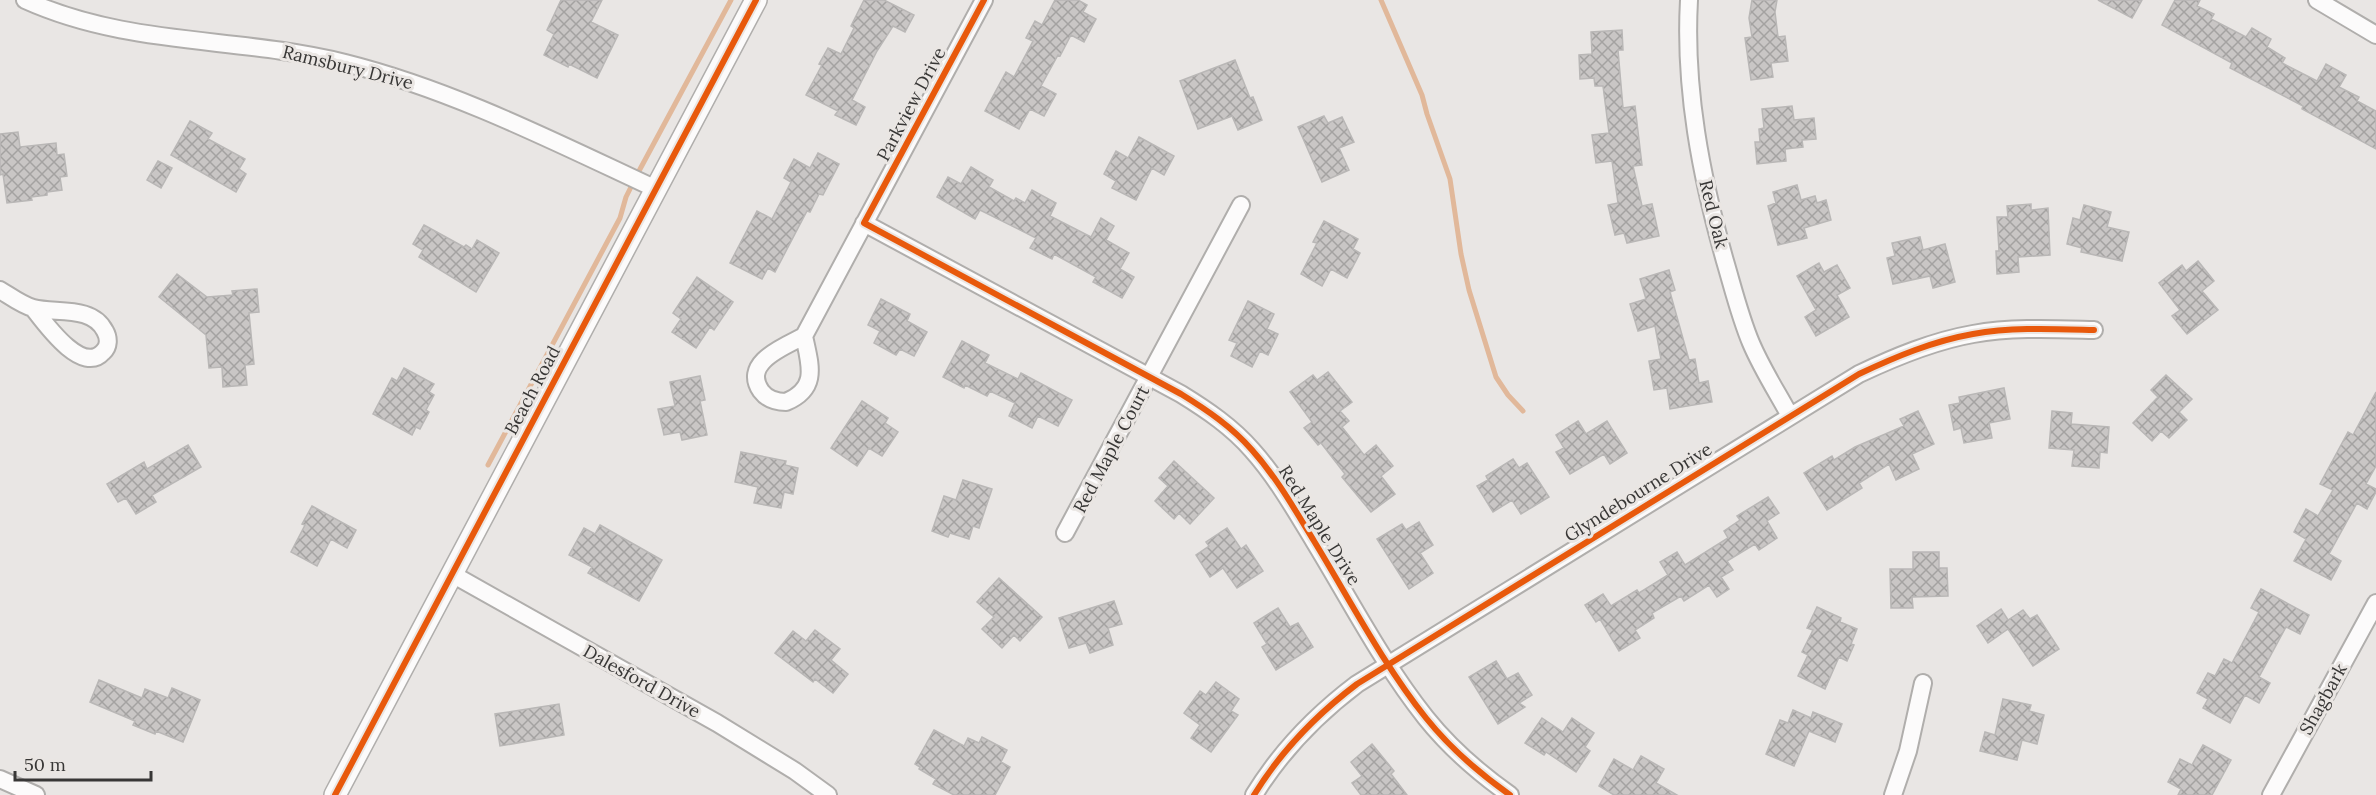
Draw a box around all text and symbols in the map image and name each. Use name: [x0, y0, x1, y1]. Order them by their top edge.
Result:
street label: Ramsbury Drive: [280, 40, 416, 94]
street label: Parkview Drive: [871, 43, 951, 165]
street label: Red Oak: [1694, 177, 1734, 251]
street label: Beach Road: [499, 342, 565, 438]
street label: Red Maple Court: [1068, 381, 1154, 517]
street label: Glyndebourne Drive: [1560, 437, 1716, 547]
street label: Red Maple Drive: [1274, 461, 1366, 590]
street label: Dalesford Drive: [579, 639, 705, 723]
street label: Shagbark: [2294, 659, 2352, 739]
scale bar: [15, 744, 152, 782]
text: 50 m: [24, 753, 66, 776]

